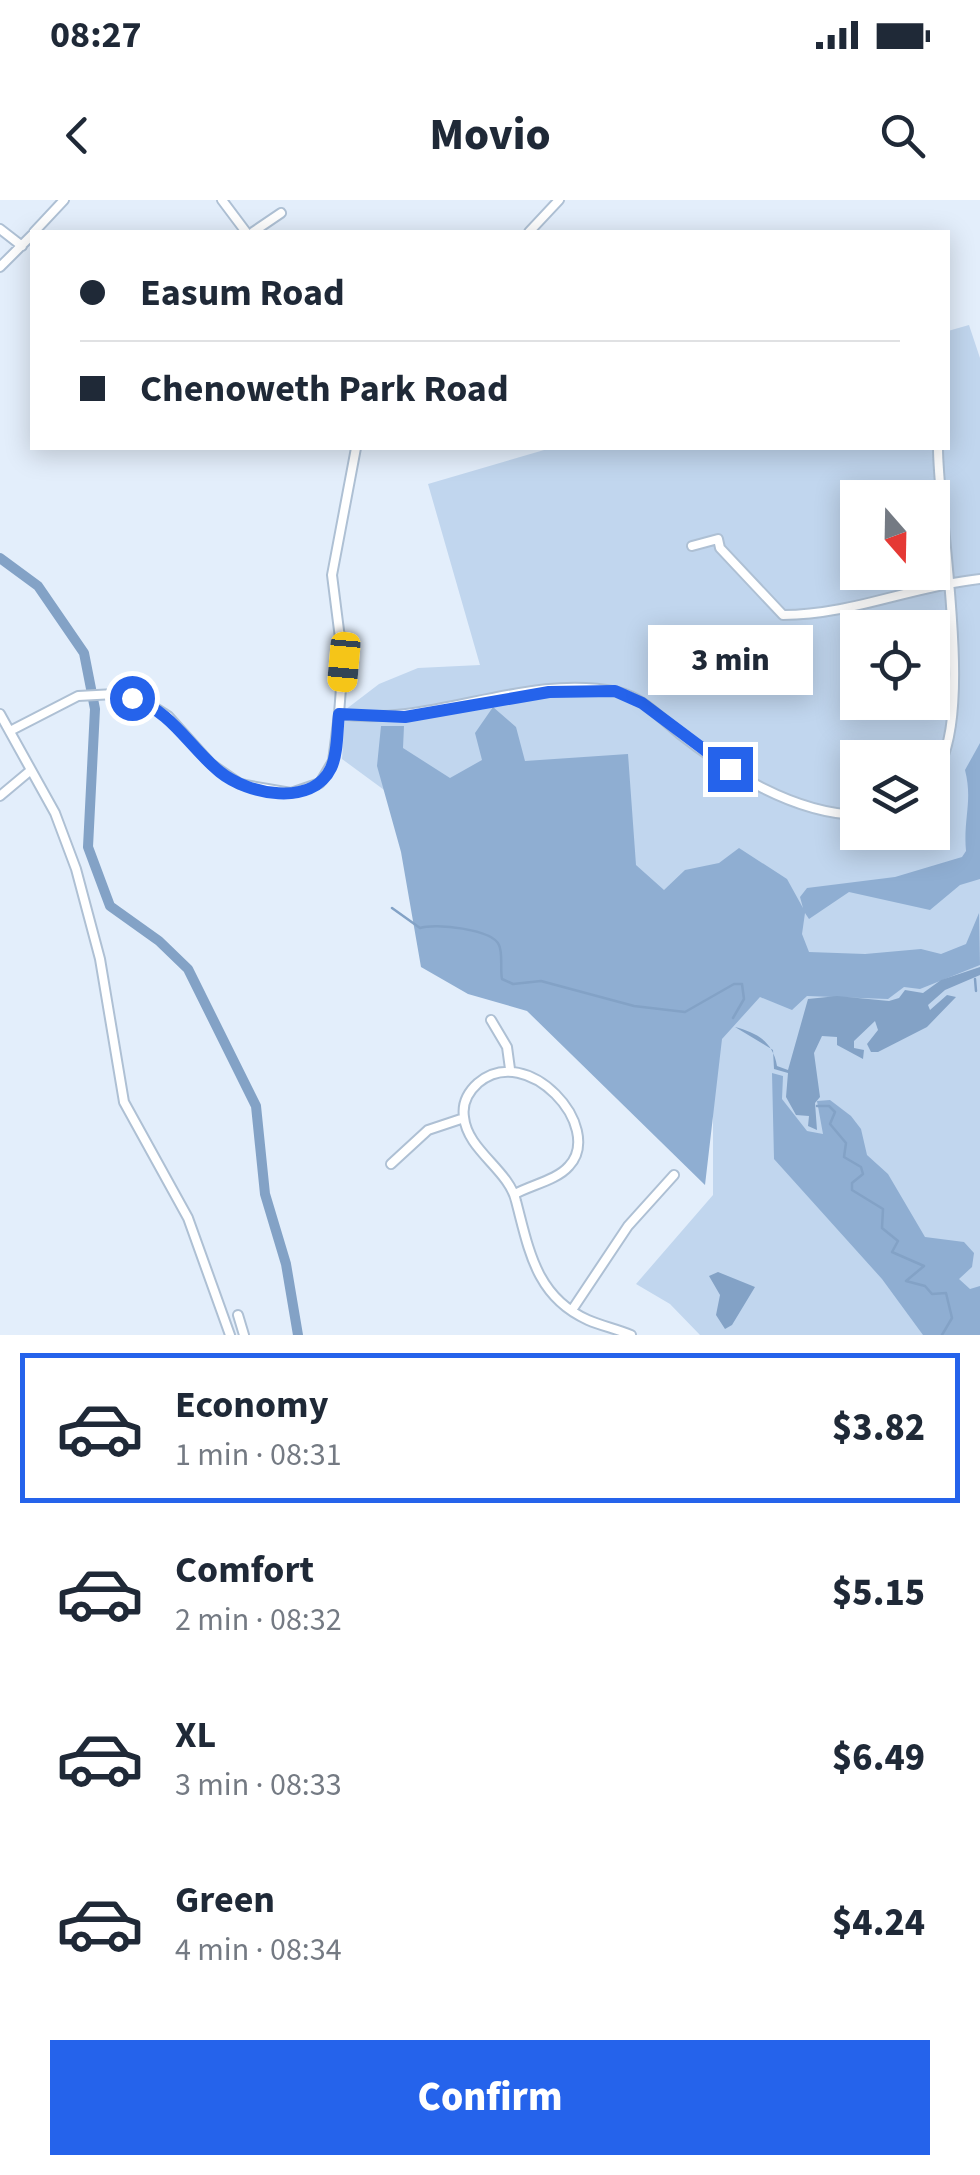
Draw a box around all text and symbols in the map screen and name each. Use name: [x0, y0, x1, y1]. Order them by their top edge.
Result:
text: 08:27: [50, 8, 142, 62]
text: Movio: [429, 103, 551, 167]
icon: back: [50, 108, 105, 163]
icon: search: [875, 108, 930, 163]
text: Easum Road: [140, 266, 345, 320]
text: Chenoweth Park Road: [140, 362, 509, 416]
north arrow: [840, 480, 950, 590]
map controls: [840, 480, 950, 850]
button: locate: [840, 610, 950, 720]
callout: 3 min: [648, 624, 812, 694]
car: [326, 631, 362, 693]
text: 3 min: [691, 637, 770, 683]
route start: [110, 676, 155, 721]
button: layers: [840, 740, 950, 850]
route end: [708, 747, 753, 792]
text: Economy: [175, 1378, 328, 1432]
icon: car: [55, 1383, 145, 1473]
text: $3.82: [832, 1401, 925, 1455]
text: 1 min · 08:31: [175, 1432, 342, 1478]
text: Comfort: [175, 1543, 314, 1597]
icon: car: [55, 1548, 145, 1638]
text: $5.15: [832, 1566, 925, 1620]
text: 2 min · 08:32: [175, 1597, 342, 1643]
text: XL: [175, 1708, 216, 1762]
icon: car: [55, 1713, 145, 1803]
text: $6.49: [832, 1731, 925, 1785]
text: 3 min · 08:33: [175, 1762, 342, 1808]
text: Green: [175, 1873, 275, 1927]
icon: car: [55, 1878, 145, 1968]
text: $4.24: [832, 1896, 925, 1950]
text: 4 min · 08:34: [175, 1927, 342, 1973]
button: Confirm: [50, 2040, 930, 2155]

